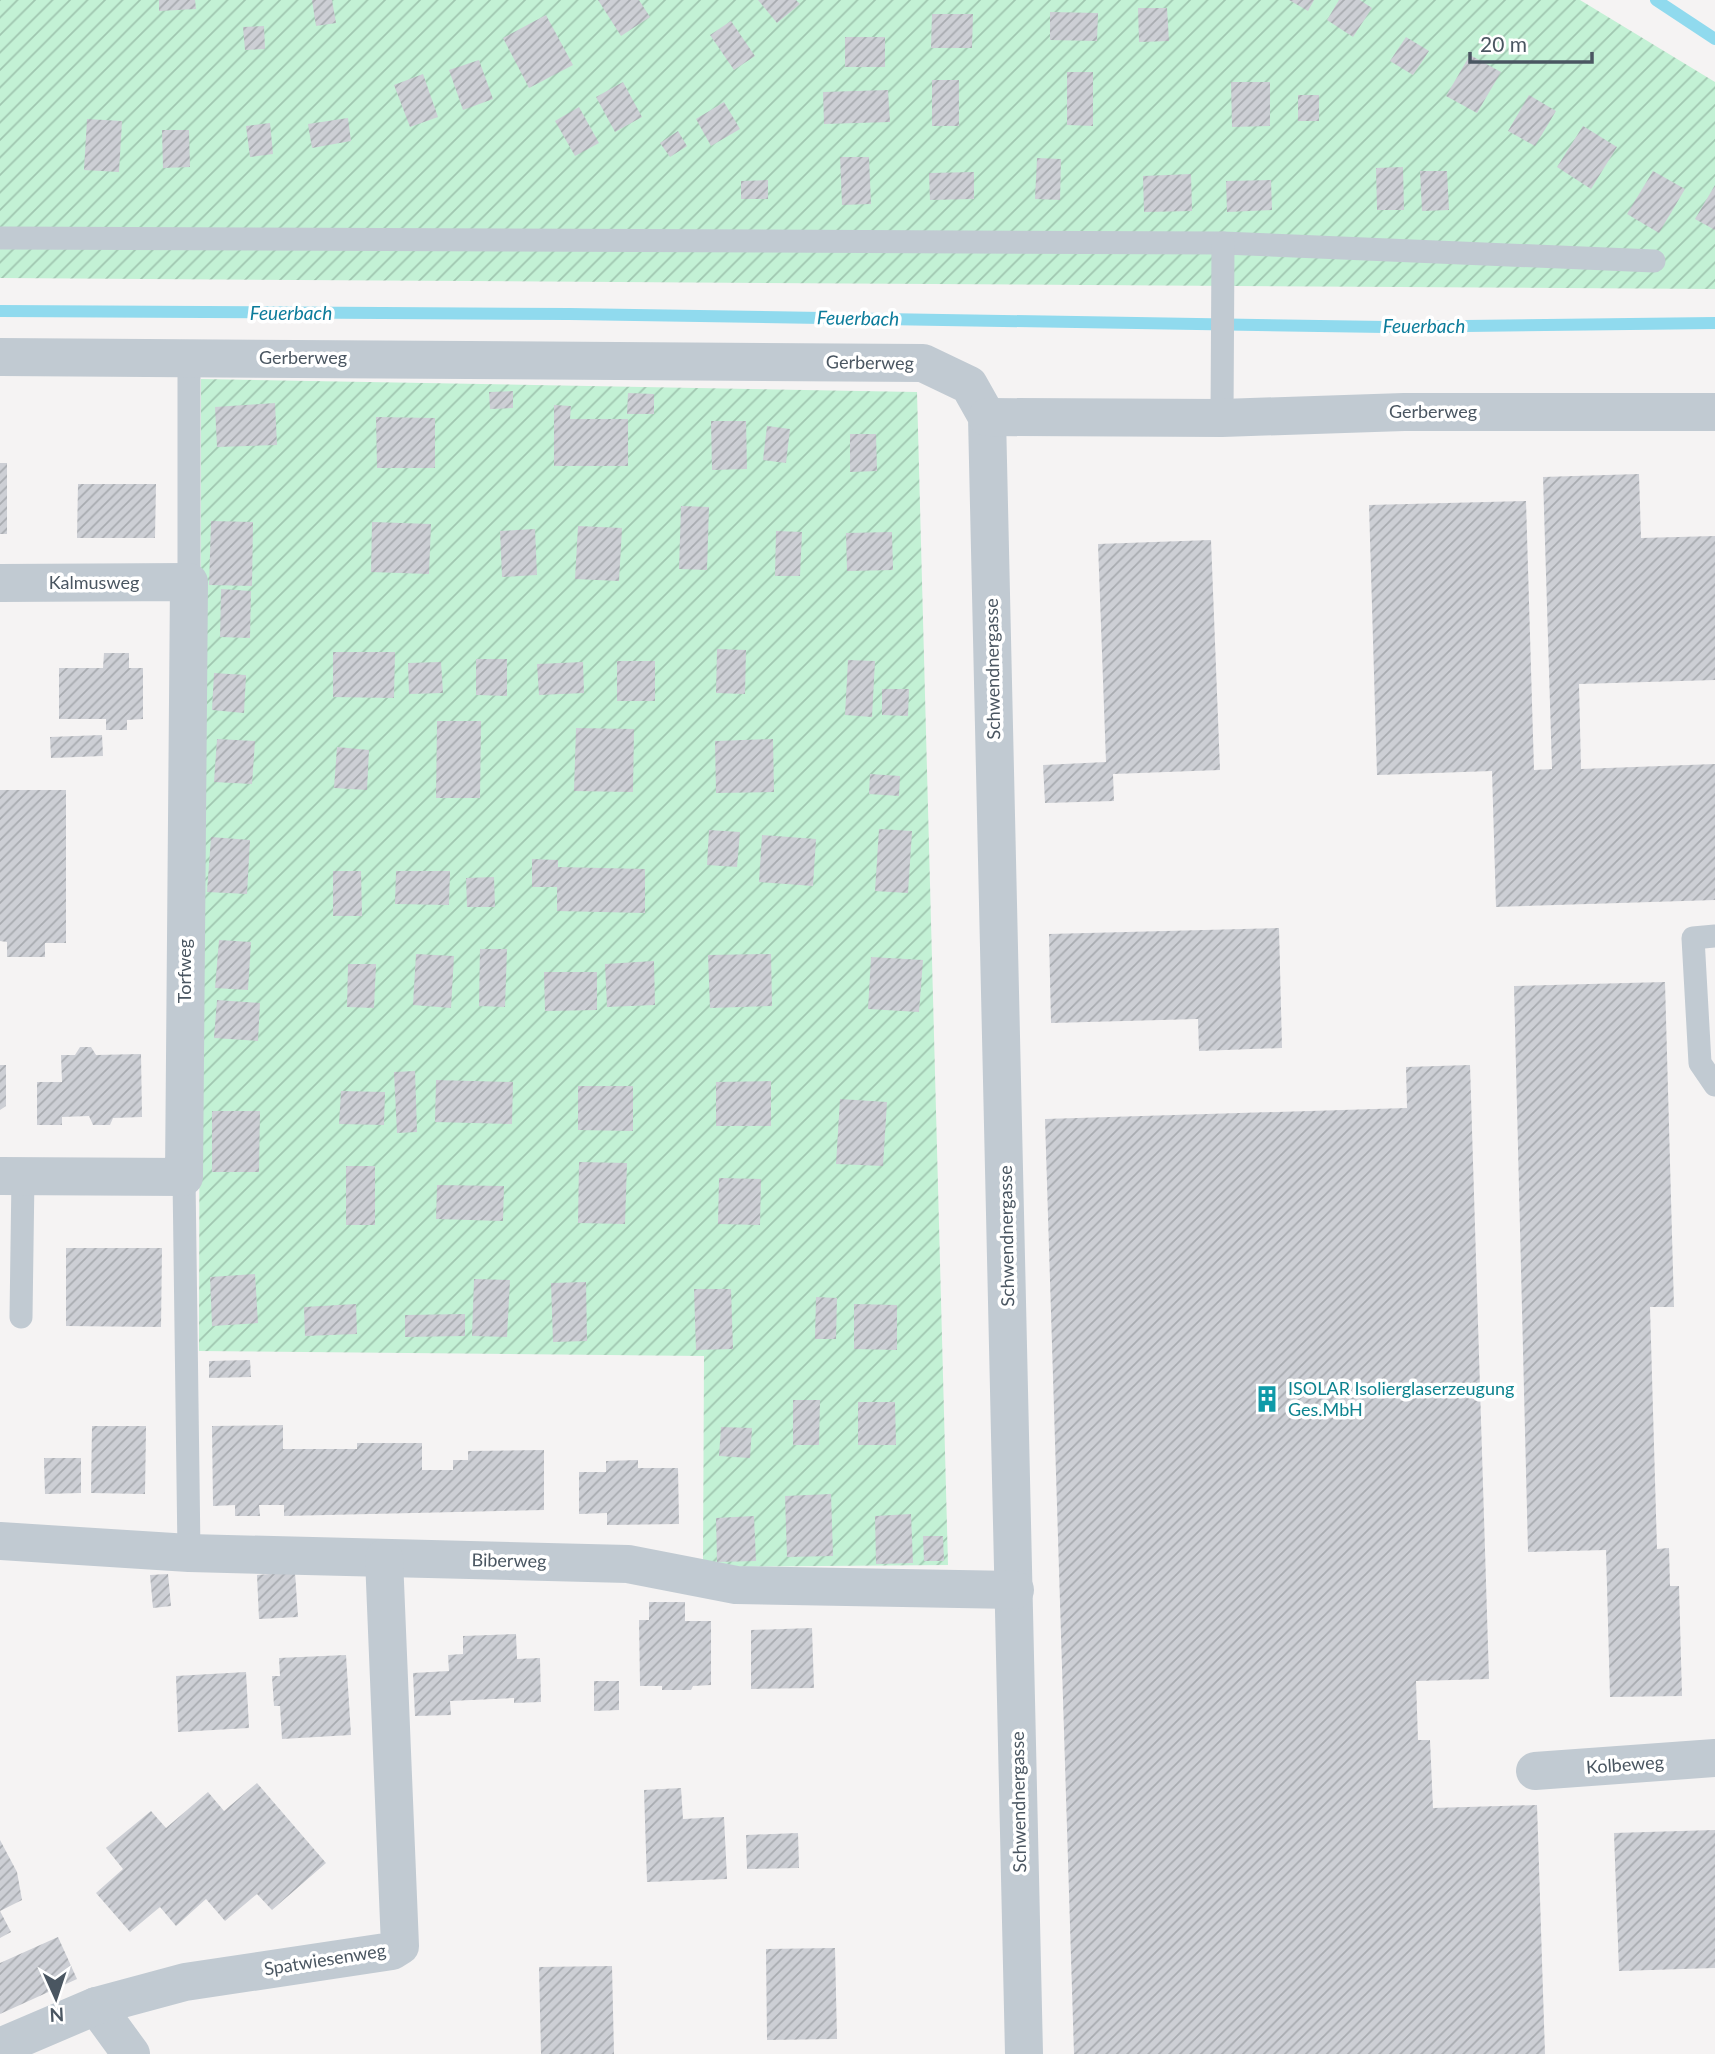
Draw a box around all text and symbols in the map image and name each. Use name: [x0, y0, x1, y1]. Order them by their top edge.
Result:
scale bar: [1470, 21, 1592, 65]
text: 20 m: [1480, 31, 1527, 56]
water label: Feuerbach: [250, 301, 332, 324]
water label: Feuerbach: [817, 305, 899, 330]
water label: Feuerbach: [1383, 314, 1465, 337]
street label: Gerberweg: [259, 346, 347, 368]
street label: Gerberweg: [826, 350, 914, 374]
street label: Gerberweg: [1389, 400, 1477, 422]
street label: Kalmusweg: [49, 571, 139, 593]
street label: Schwendnergasse: [980, 598, 1004, 740]
street label: Torfweg: [173, 939, 195, 1003]
street label: Schwendnergasse: [994, 1165, 1018, 1307]
place label: ISOLAR Isolierglaserzeugung Ges.MbH: [1288, 1377, 1514, 1420]
building icon: ISOLAR Isolierglaserzeugung Ges.MbH: [1252, 1384, 1282, 1414]
street label: Biberweg: [471, 1548, 547, 1572]
street label: Schwendnergasse: [1006, 1731, 1030, 1873]
street label: Kolbeweg: [1585, 1750, 1665, 1778]
street label: Spatwiesenweg: [262, 1939, 387, 1980]
north arrow: [21, 1963, 91, 2033]
text: N: [49, 2004, 65, 2027]

